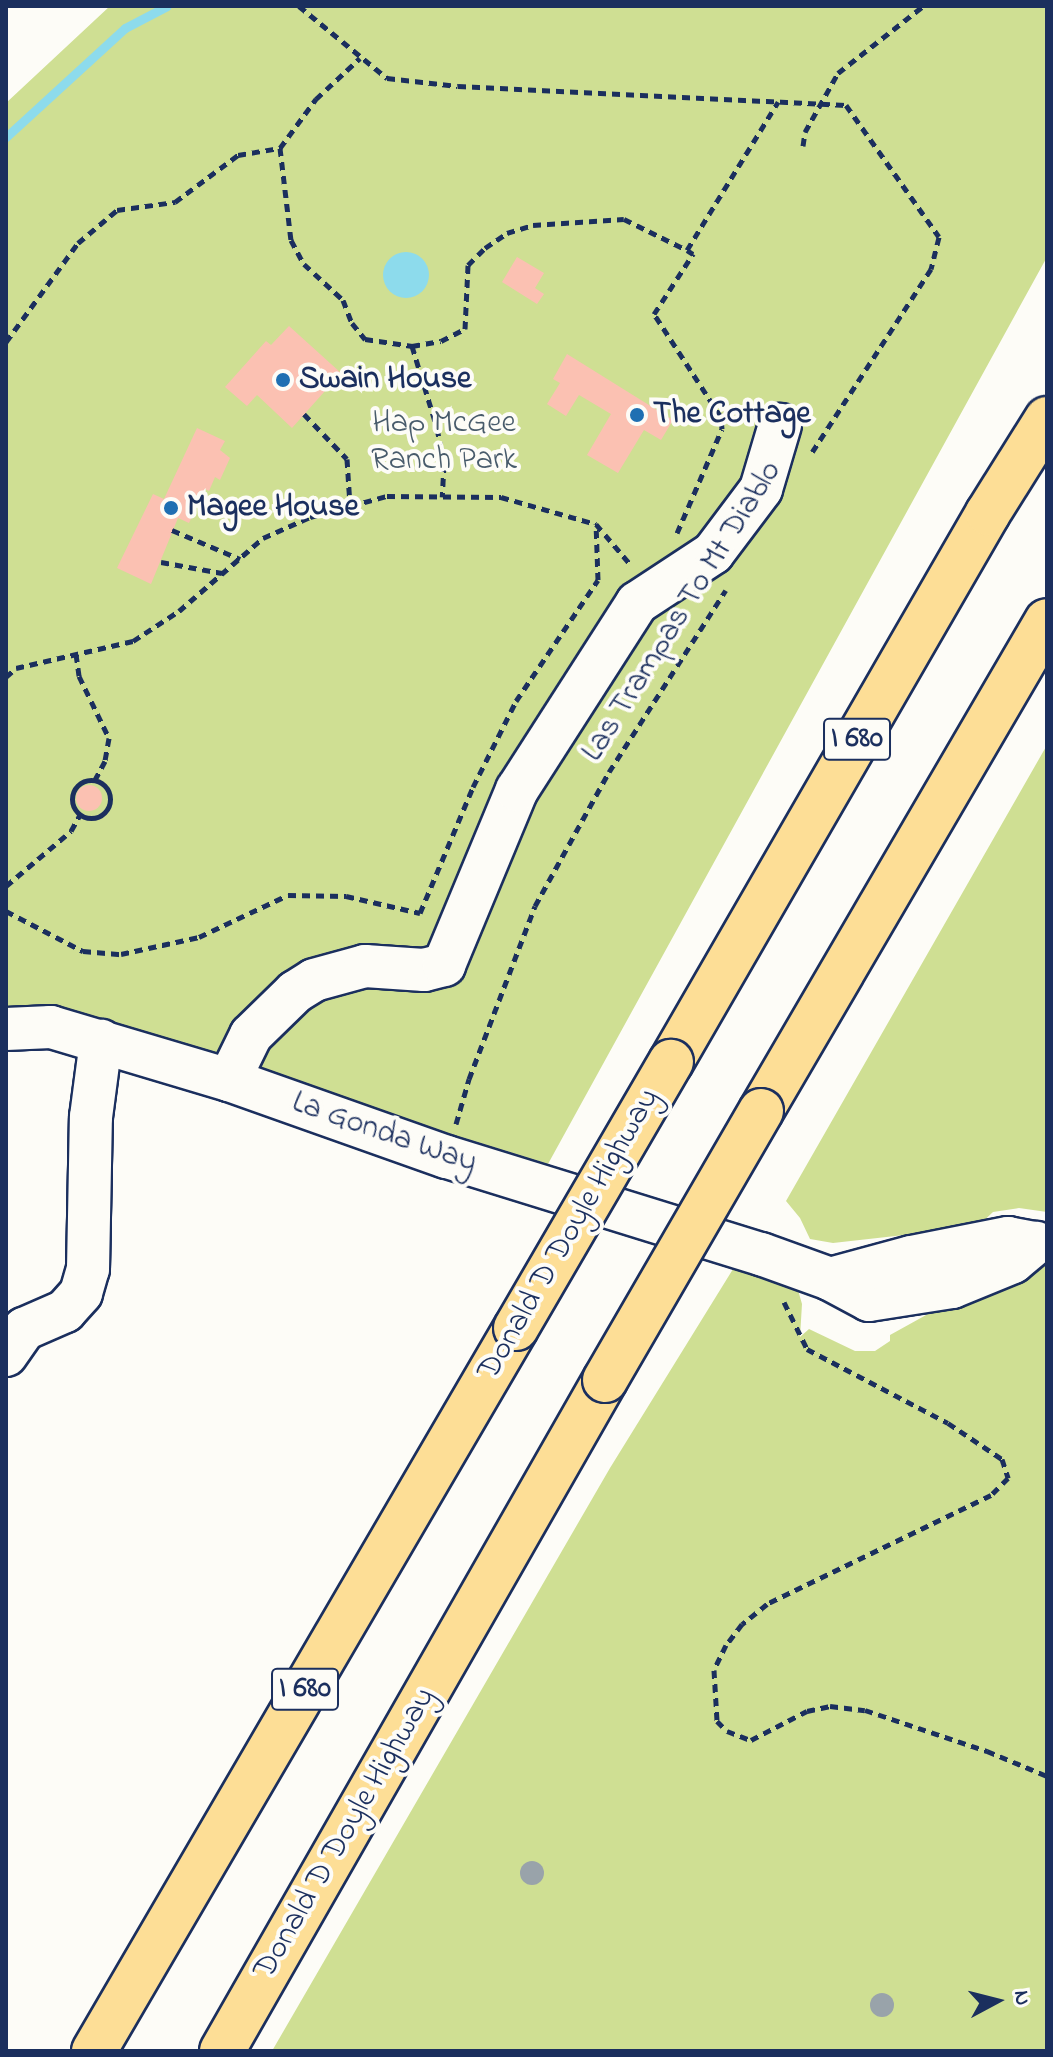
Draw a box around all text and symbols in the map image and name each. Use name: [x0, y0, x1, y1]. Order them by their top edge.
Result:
place label: Swain House: [299, 361, 471, 399]
marker: Swain House: [274, 371, 292, 389]
place label: The Cottage: [653, 396, 811, 434]
park label: Hap McGee Ranch Park: [371, 406, 517, 481]
marker: The Cottage: [628, 406, 646, 424]
street label: Las Trampas To Mt Diablo: [575, 455, 791, 769]
place label: Magee House: [187, 489, 359, 527]
marker: Magee House: [162, 499, 180, 517]
road number: I 680: [823, 713, 891, 765]
street label: Donald D Doyle Highway: [471, 1082, 669, 1388]
street label: La Gonda Way: [287, 1084, 481, 1184]
road number: I 680: [271, 1663, 339, 1715]
street label: Donald D Doyle Highway: [247, 1681, 445, 1987]
north arrow: [957, 1961, 1037, 2041]
text: N: [1004, 1989, 1038, 2007]

